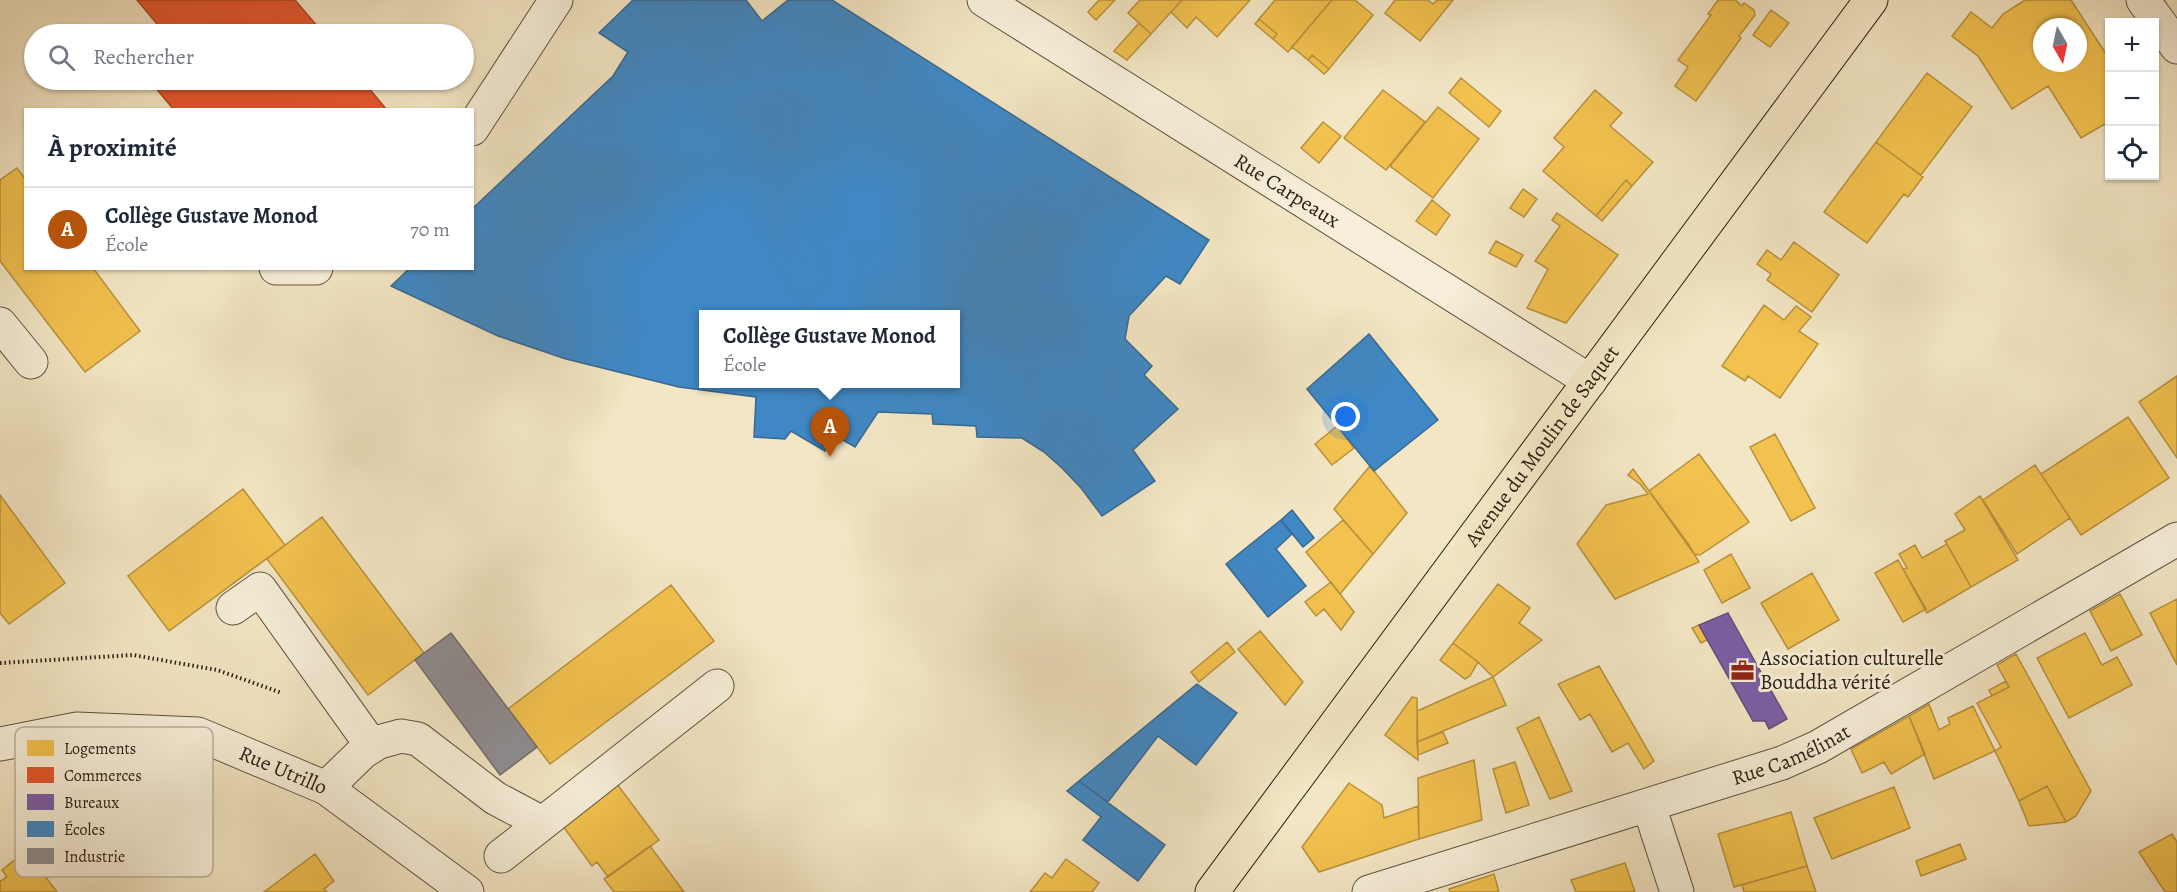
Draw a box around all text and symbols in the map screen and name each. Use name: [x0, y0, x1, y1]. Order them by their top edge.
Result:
north arrow: [2033, 18, 2087, 72]
map controls: [2105, 18, 2159, 180]
button: +: [2105, 18, 2159, 72]
search box: [24, 24, 474, 90]
icon: search: [45, 41, 78, 74]
text: Rechercher: [93, 42, 194, 72]
button: −: [2105, 72, 2159, 126]
button: locate: [2105, 126, 2159, 180]
text: À proximité: [48, 130, 177, 165]
street label: Rue Carpeaux: [1229, 147, 1345, 234]
text: Collège Gustave Monod: [105, 201, 318, 231]
text: A: [61, 216, 74, 243]
text: 70 m: [410, 216, 450, 243]
text: École: [105, 231, 148, 258]
popup: [699, 310, 960, 388]
text: Collège Gustave Monod: [723, 321, 936, 351]
street label: Avenue du Moulin de Saquet: [1458, 339, 1625, 553]
text: École: [723, 351, 766, 378]
your location: [1331, 402, 1360, 431]
pin: A: [810, 408, 850, 457]
place label: Association culturelle Bouddha vérité: [1759, 644, 1944, 696]
office icon: Association culturelle Bouddha vérité: [1729, 657, 1755, 683]
street label: Rue Camélinat: [1728, 717, 1855, 792]
legend: [15, 727, 213, 877]
text: Logements: [64, 738, 136, 760]
street label: Rue Utrillo: [235, 739, 332, 801]
text: Commerces: [64, 765, 142, 787]
text: Bureaux: [64, 792, 119, 814]
text: Écoles: [64, 819, 105, 841]
text: Industrie: [64, 846, 125, 868]

